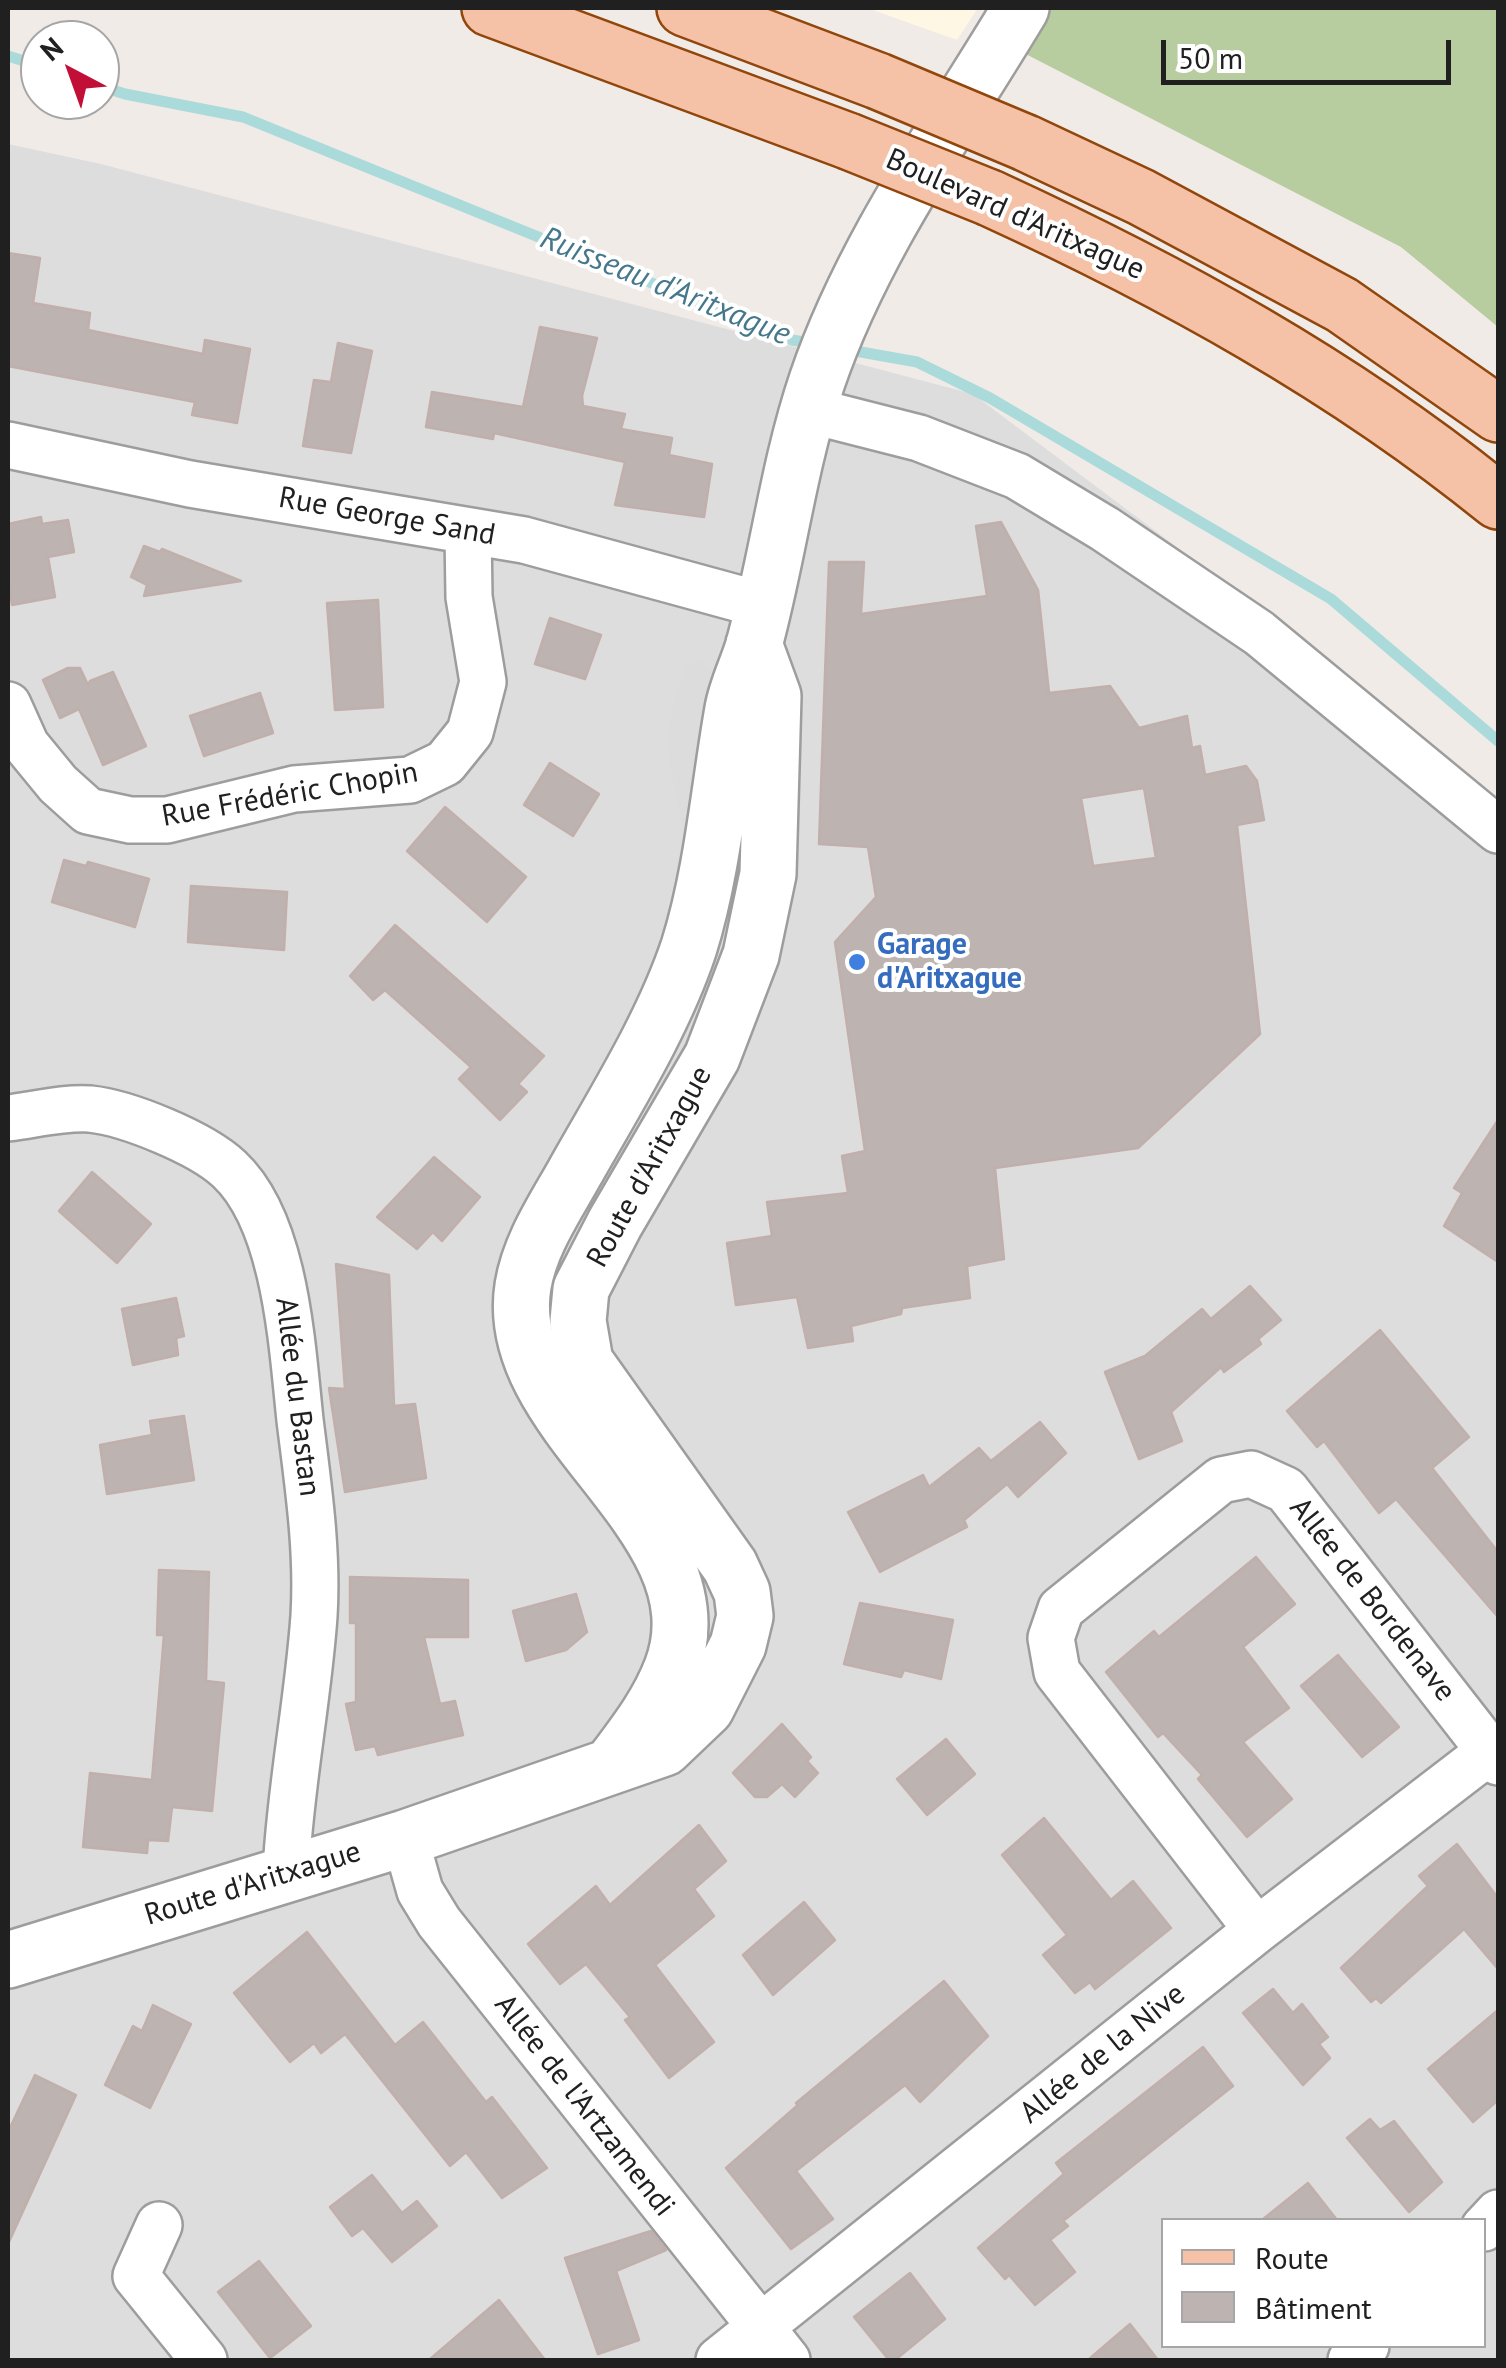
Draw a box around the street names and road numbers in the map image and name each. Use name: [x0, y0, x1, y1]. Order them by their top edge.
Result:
street label: Boulevard d'Aritxague: [880, 142, 1150, 288]
street label: Rue George Sand: [276, 480, 498, 554]
street label: Rue Frédéric Chopin: [159, 755, 421, 835]
street label: Route d'Aritxague: [580, 1060, 720, 1274]
street label: Allée du Bastan: [267, 1296, 327, 1498]
street label: Allée de Bordenave: [1281, 1491, 1463, 1709]
street label: Route d'Aritxague: [141, 1834, 365, 1934]
street label: Allée de la Nive: [1013, 1976, 1193, 2132]
street label: Allée de l'Artzamendi: [486, 1988, 682, 2224]

